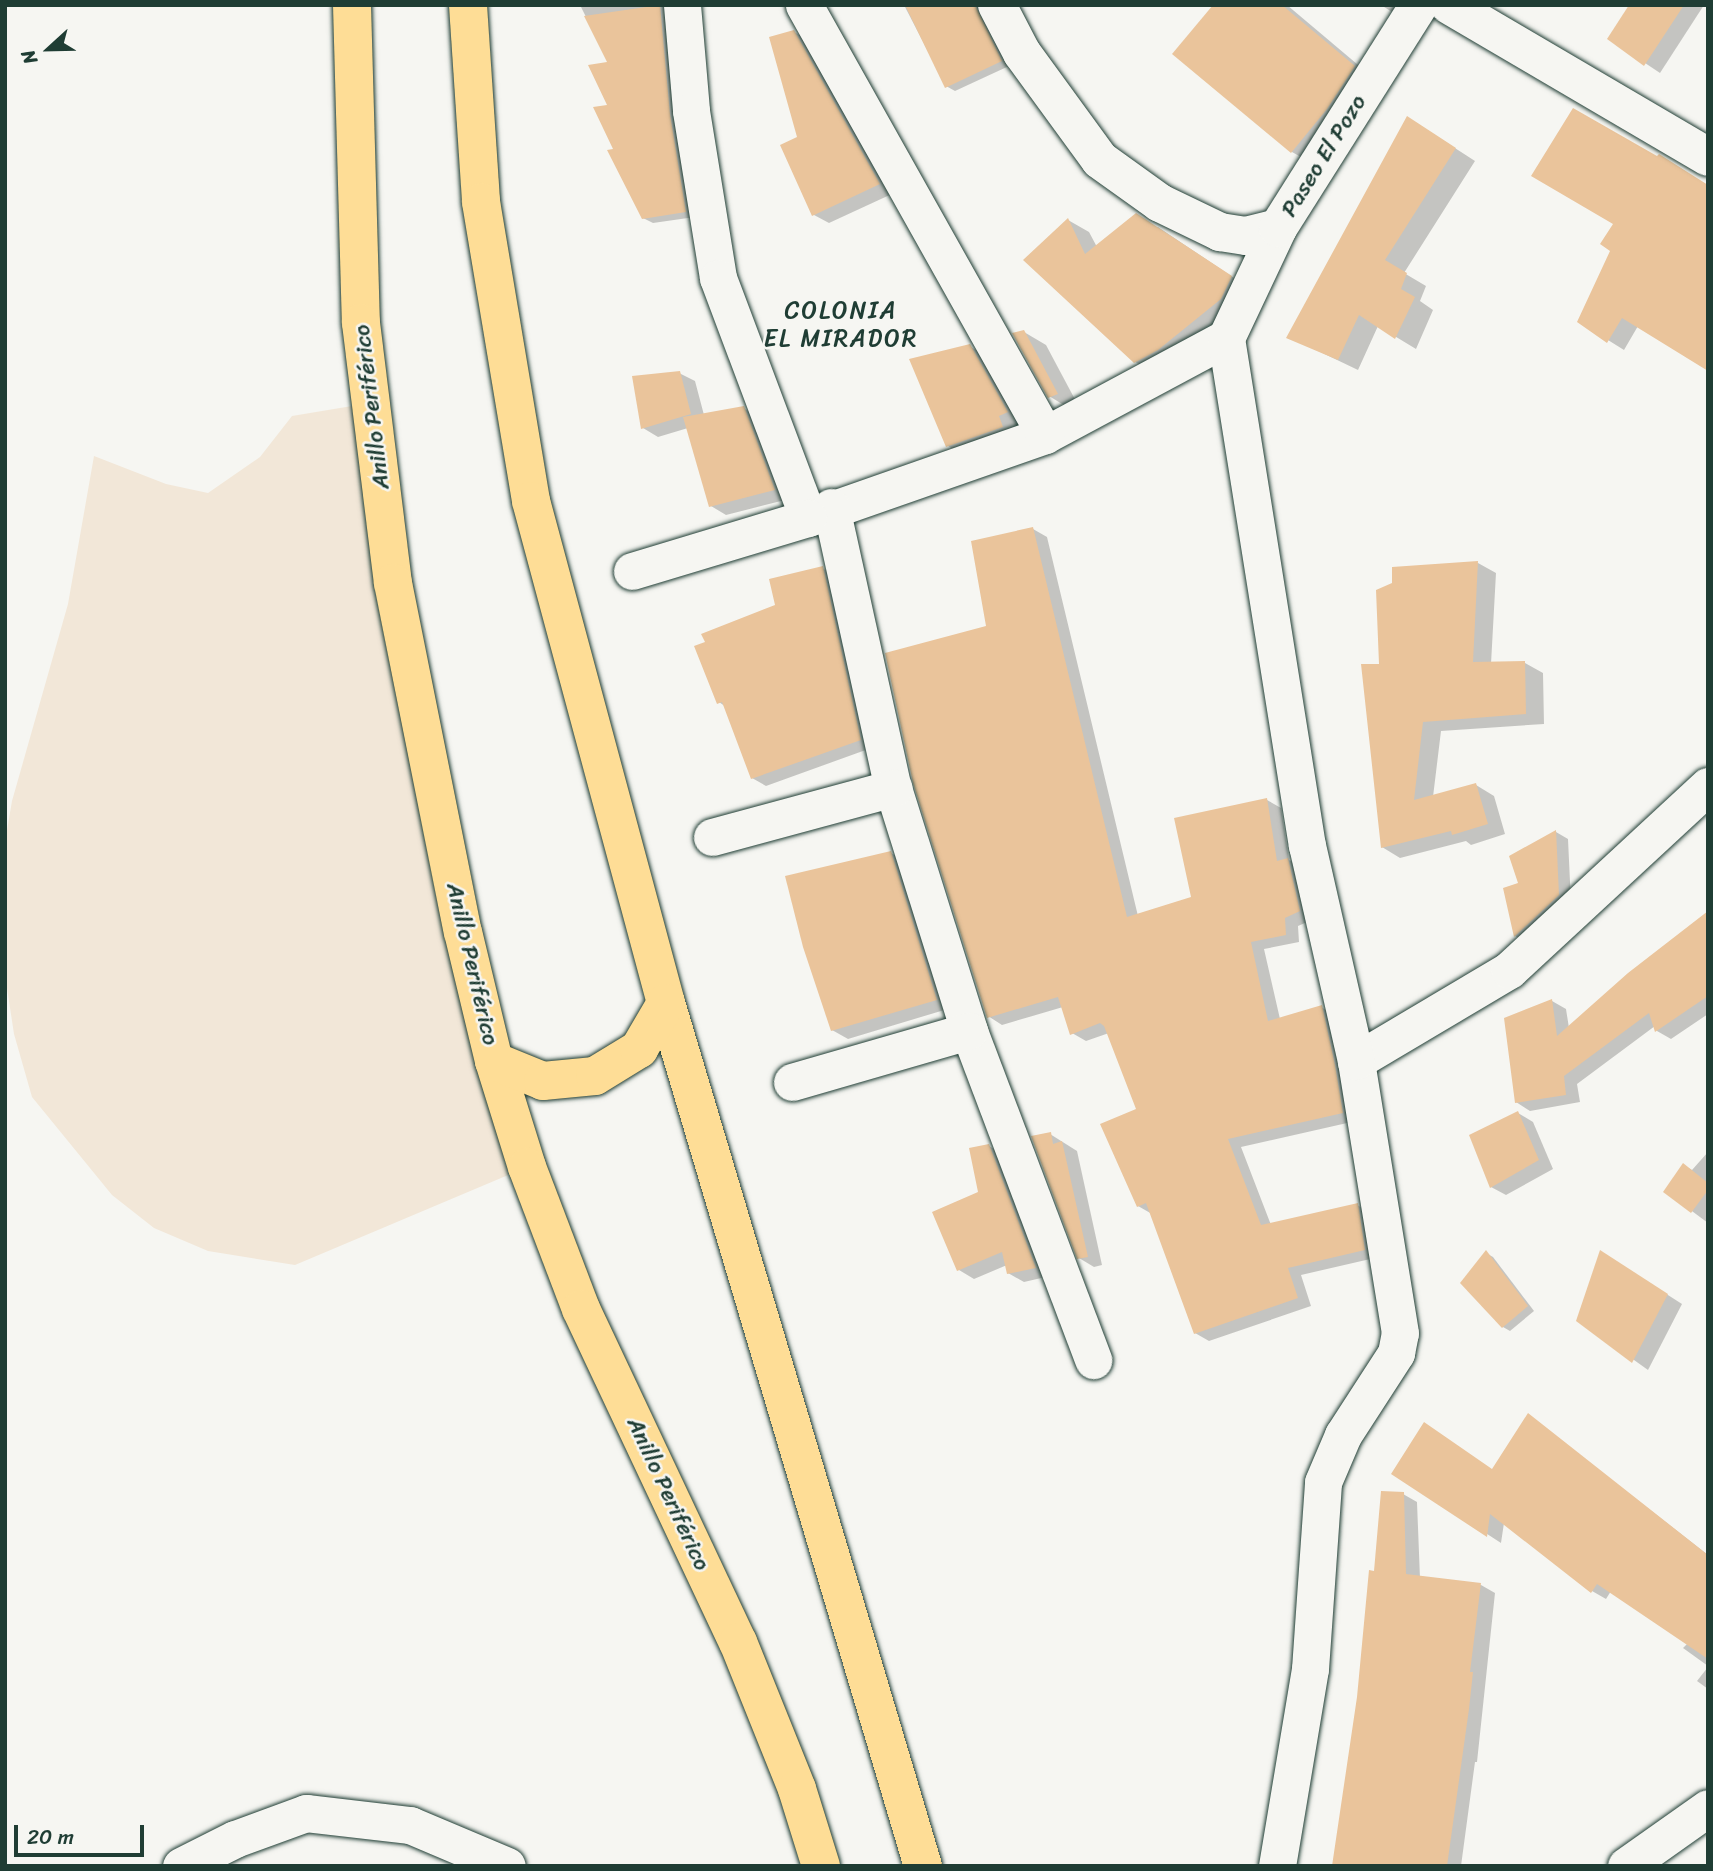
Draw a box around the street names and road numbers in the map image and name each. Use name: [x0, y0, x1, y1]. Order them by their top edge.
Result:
street label: Paseo El Pozo: [1276, 90, 1372, 222]
street label: Anillo Periférico: [348, 322, 396, 492]
street label: Anillo Periférico: [440, 880, 504, 1048]
street label: Anillo Periférico: [620, 1413, 716, 1575]

